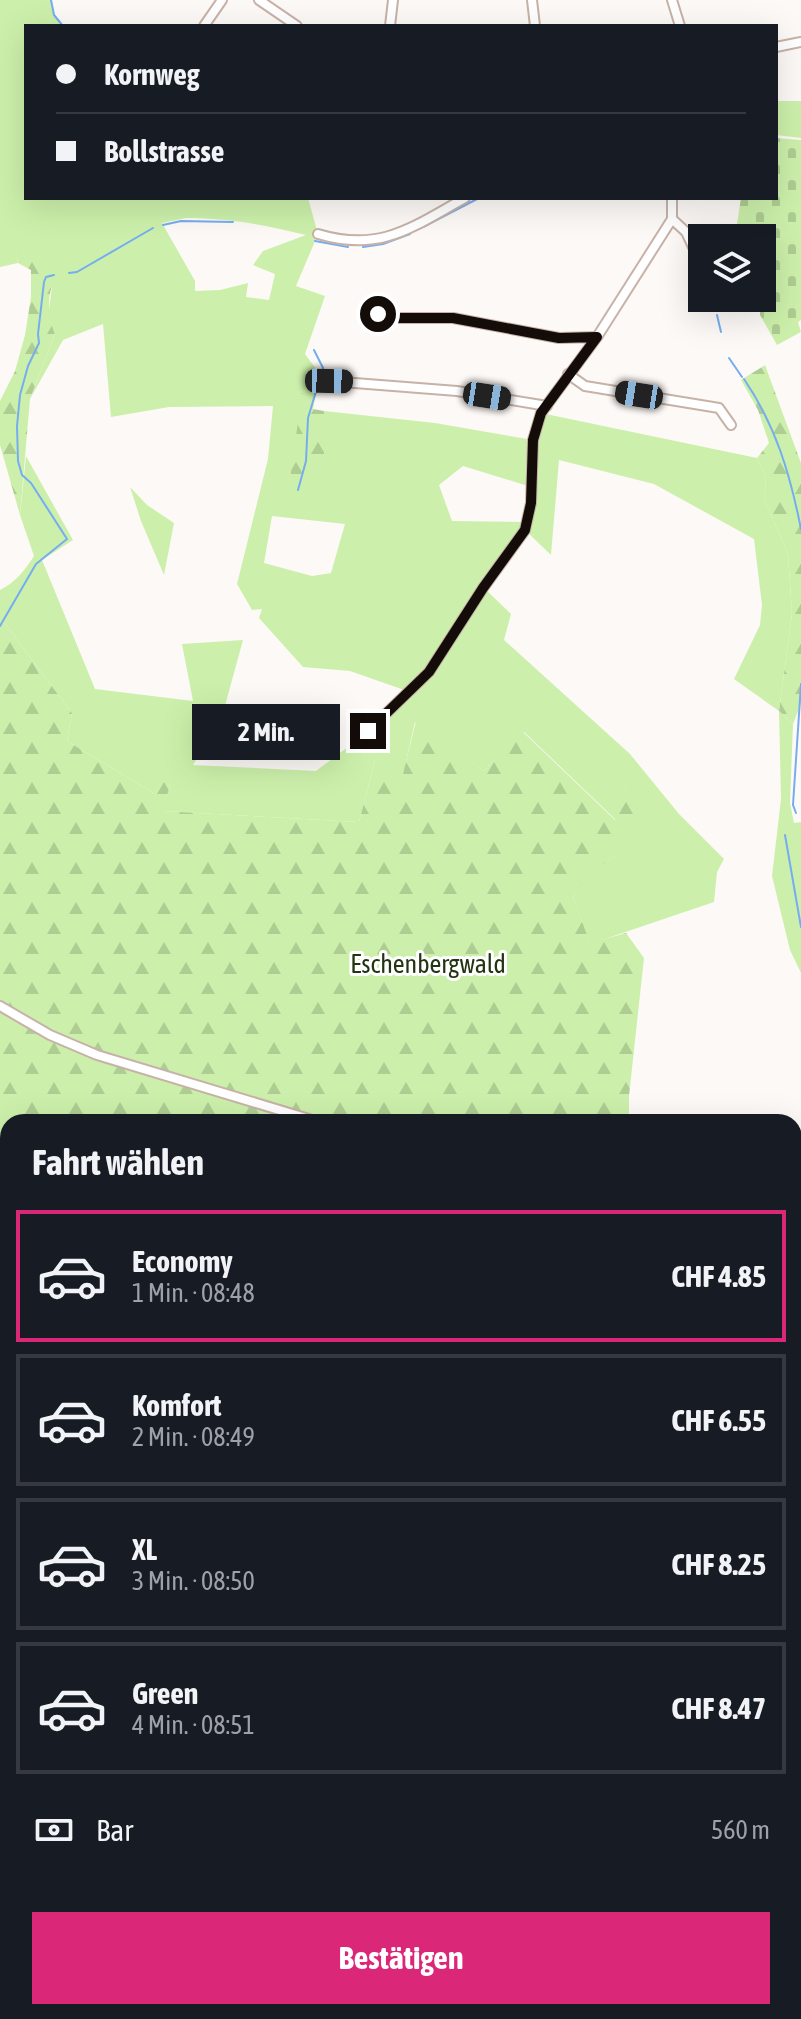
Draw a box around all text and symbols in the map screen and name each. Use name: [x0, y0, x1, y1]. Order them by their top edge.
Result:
text: Kornweg: [104, 57, 200, 91]
text: Bollstrasse: [104, 134, 224, 168]
map controls: [688, 224, 776, 312]
button: layers: [688, 224, 776, 312]
route start: [360, 296, 396, 332]
car: [305, 369, 353, 393]
car: [613, 379, 665, 411]
car: [461, 380, 513, 412]
callout: 2 Min.: [192, 703, 340, 759]
route end: [350, 713, 386, 749]
text: 2 Min.: [238, 717, 294, 747]
park label: Eschenbergwald: [350, 949, 506, 979]
text: Fahrt wählen: [32, 1141, 204, 1183]
icon: car: [36, 1240, 108, 1312]
text: Economy: [132, 1244, 233, 1278]
text: CHF 4.85: [671, 1259, 766, 1293]
text: 1 Min. · 08:48: [132, 1278, 255, 1308]
icon: car: [36, 1384, 108, 1456]
text: Komfort: [132, 1388, 221, 1422]
text: CHF 6.55: [671, 1403, 766, 1437]
text: 2 Min. · 08:49: [132, 1422, 255, 1452]
icon: car: [36, 1528, 108, 1600]
text: XL: [132, 1532, 157, 1566]
text: CHF 8.25: [671, 1547, 766, 1581]
text: 3 Min. · 08:50: [132, 1566, 255, 1596]
icon: car: [36, 1672, 108, 1744]
text: Green: [132, 1676, 198, 1710]
text: CHF 8.47: [671, 1691, 766, 1725]
text: 4 Min. · 08:51: [132, 1710, 255, 1740]
icon: cash: [32, 1808, 76, 1852]
text: Bar: [96, 1813, 133, 1847]
text: 560 m: [711, 1815, 770, 1845]
button: Bestätigen: [32, 1912, 770, 2004]

